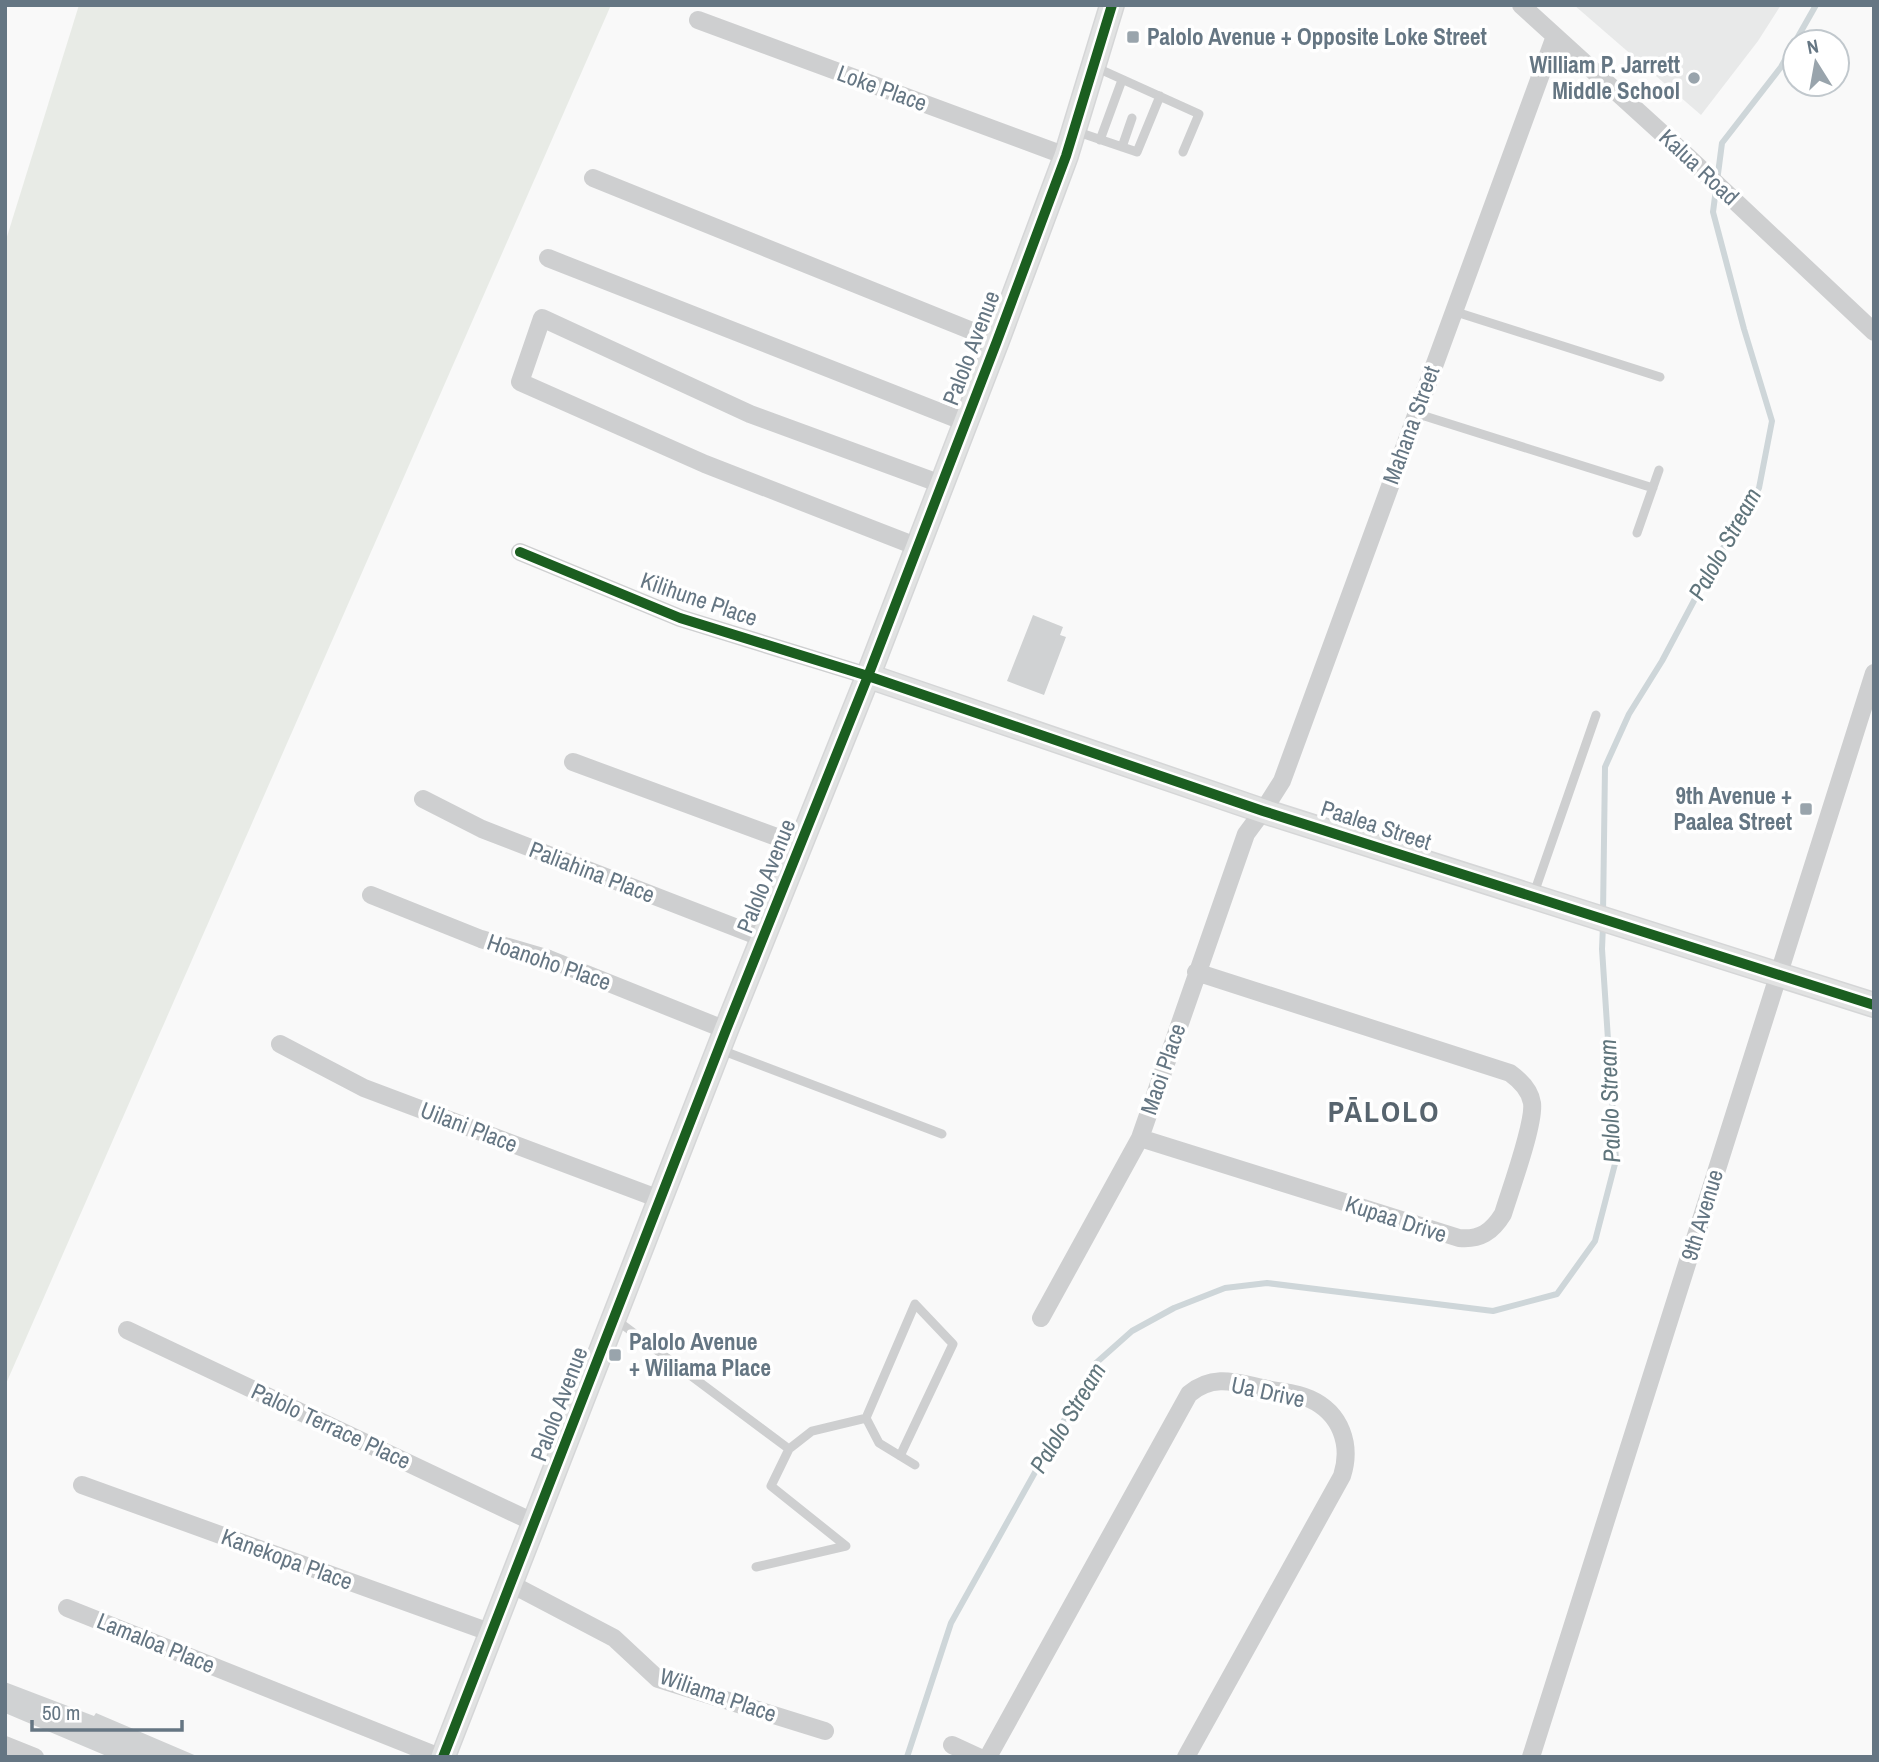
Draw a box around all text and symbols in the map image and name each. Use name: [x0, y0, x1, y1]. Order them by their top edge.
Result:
place label: Palolo Avenue + Opposite Loke Street: [1147, 21, 1487, 52]
north arrow: [1781, 28, 1851, 98]
marker: Palolo Avenue + Opposite Loke Street: [1125, 29, 1141, 45]
text: N: [1805, 32, 1821, 60]
place label: William P. Jarrett Middle School: [1530, 49, 1680, 106]
street label: Loke Place: [833, 57, 931, 118]
marker: William P. Jarrett Middle School: [1686, 70, 1702, 86]
street label: Kalua Road: [1653, 122, 1746, 212]
street label: Palolo Avenue: [935, 286, 1007, 410]
street label: Mahana Street: [1375, 361, 1446, 488]
water label: Palolo Stream: [1680, 482, 1768, 605]
street label: Kilihune Place: [637, 564, 762, 633]
place label: 9th Avenue + Paalea Street: [1674, 780, 1792, 837]
street label: Paalea Street: [1317, 792, 1435, 857]
marker: 9th Avenue + Paalea Street: [1798, 801, 1814, 817]
street label: Palolo Avenue: [729, 814, 802, 937]
street label: Paliahina Place: [525, 833, 659, 910]
street label: Hoanoho Place: [483, 926, 615, 997]
street label: Maoi Place: [1133, 1019, 1193, 1118]
water label: Palolo Stream: [1591, 1039, 1627, 1163]
district label: PĀLOLO: [1328, 1091, 1440, 1131]
street label: Uilani Place: [416, 1094, 522, 1159]
street label: 9th Avenue: [1673, 1165, 1730, 1264]
street label: Kupaa Drive: [1342, 1188, 1451, 1249]
place label: Palolo Avenue + Wiliama Place: [629, 1326, 771, 1383]
street label: Palolo Avenue: [523, 1342, 595, 1466]
marker: Palolo Avenue + Wiliama Place: [607, 1347, 623, 1363]
water label: Palolo Stream: [1022, 1356, 1113, 1479]
street label: Ua Drive: [1228, 1369, 1308, 1414]
street label: Palolo Terrace Place: [246, 1375, 416, 1476]
street label: Kanekopa Place: [217, 1520, 357, 1597]
street label: Lamaloa Place: [93, 1605, 220, 1680]
street label: Wiliama Place: [656, 1660, 781, 1729]
scale bar: [32, 1688, 182, 1732]
text: 50 m: [42, 1698, 80, 1727]

